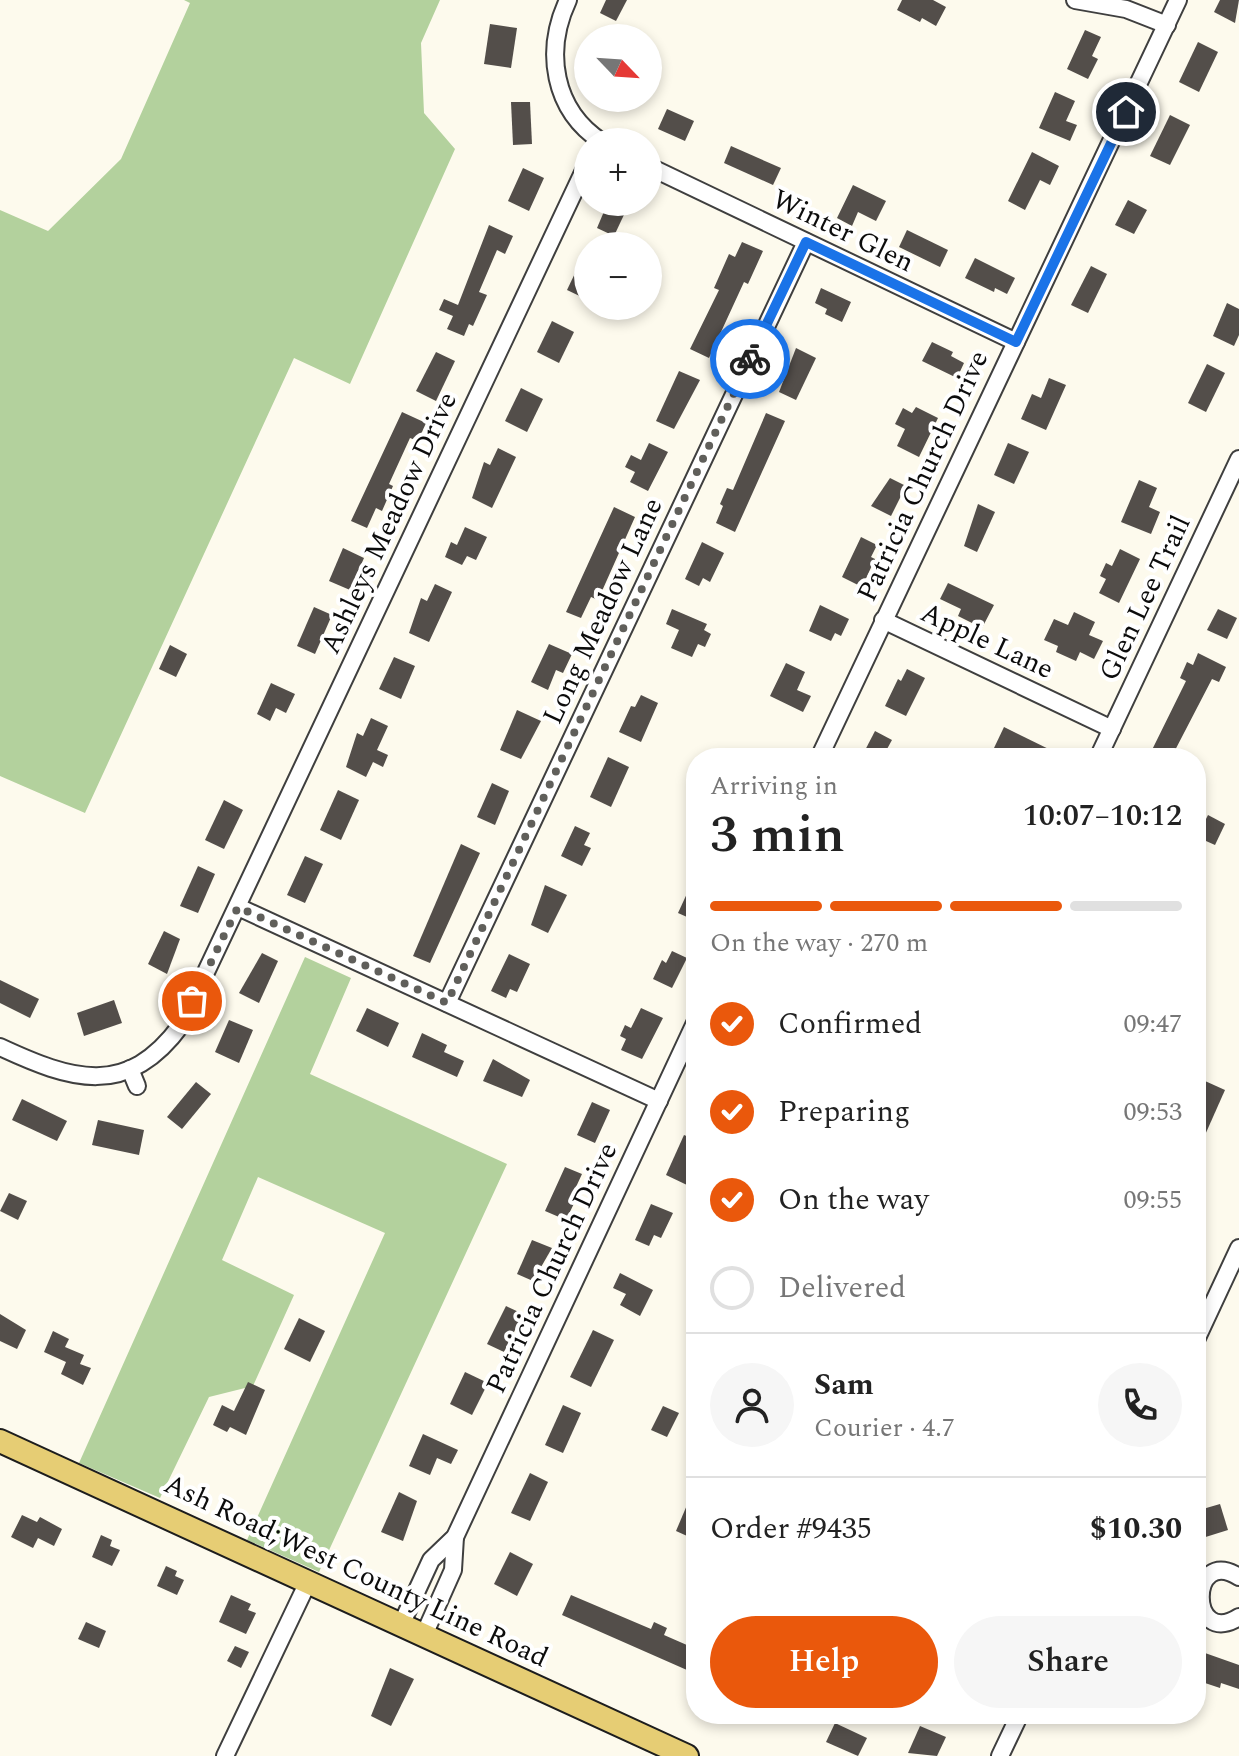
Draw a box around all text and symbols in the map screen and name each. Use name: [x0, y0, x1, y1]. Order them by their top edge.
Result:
north arrow: [574, 24, 662, 112]
map controls: [574, 24, 662, 320]
pin: [1092, 78, 1160, 146]
icon: home: [1104, 90, 1148, 134]
button: +: [574, 128, 662, 216]
street label: Winter Glen: [765, 178, 921, 284]
button: −: [574, 232, 662, 320]
courier: [710, 319, 790, 399]
icon: bike: [728, 337, 772, 381]
street label: Patricia Church Drive: [846, 343, 1000, 609]
street label: Ashleys Meadow Drive: [309, 385, 469, 661]
street label: Long Meadow Lane: [532, 491, 674, 731]
street label: Glen Lee Trail: [1088, 508, 1202, 688]
street label: Apple Lane: [913, 591, 1061, 691]
text: Arriving in: [710, 766, 838, 806]
text: 10:07–10:12: [1023, 793, 1182, 839]
text: 3 min: [710, 796, 845, 875]
text: On the way · 270 m: [710, 923, 928, 963]
pin: [158, 967, 226, 1035]
icon: bag: [170, 979, 214, 1023]
text: Confirmed: [778, 1001, 922, 1047]
icon: check: [710, 1002, 754, 1046]
text: 09:47: [1123, 1004, 1182, 1044]
text: Preparing: [778, 1089, 910, 1135]
icon: check: [710, 1090, 754, 1134]
text: 09:53: [1123, 1092, 1182, 1132]
street label: Patricia Church Drive: [475, 1135, 629, 1401]
text: On the way: [778, 1177, 929, 1223]
icon: check: [710, 1178, 754, 1222]
text: 09:55: [1123, 1180, 1182, 1220]
text: Delivered: [778, 1265, 906, 1311]
text: Sam: [814, 1362, 874, 1408]
button: person: [710, 1363, 794, 1447]
button: phone: [1098, 1363, 1182, 1447]
text: Courier · 4.7: [814, 1408, 955, 1448]
street label: Ash Road;West County Line Road: [157, 1463, 555, 1679]
text: Order #9435: [710, 1506, 872, 1552]
text: $10.30: [1090, 1506, 1182, 1552]
button: Help: [710, 1616, 938, 1708]
button: Share: [954, 1616, 1182, 1708]

